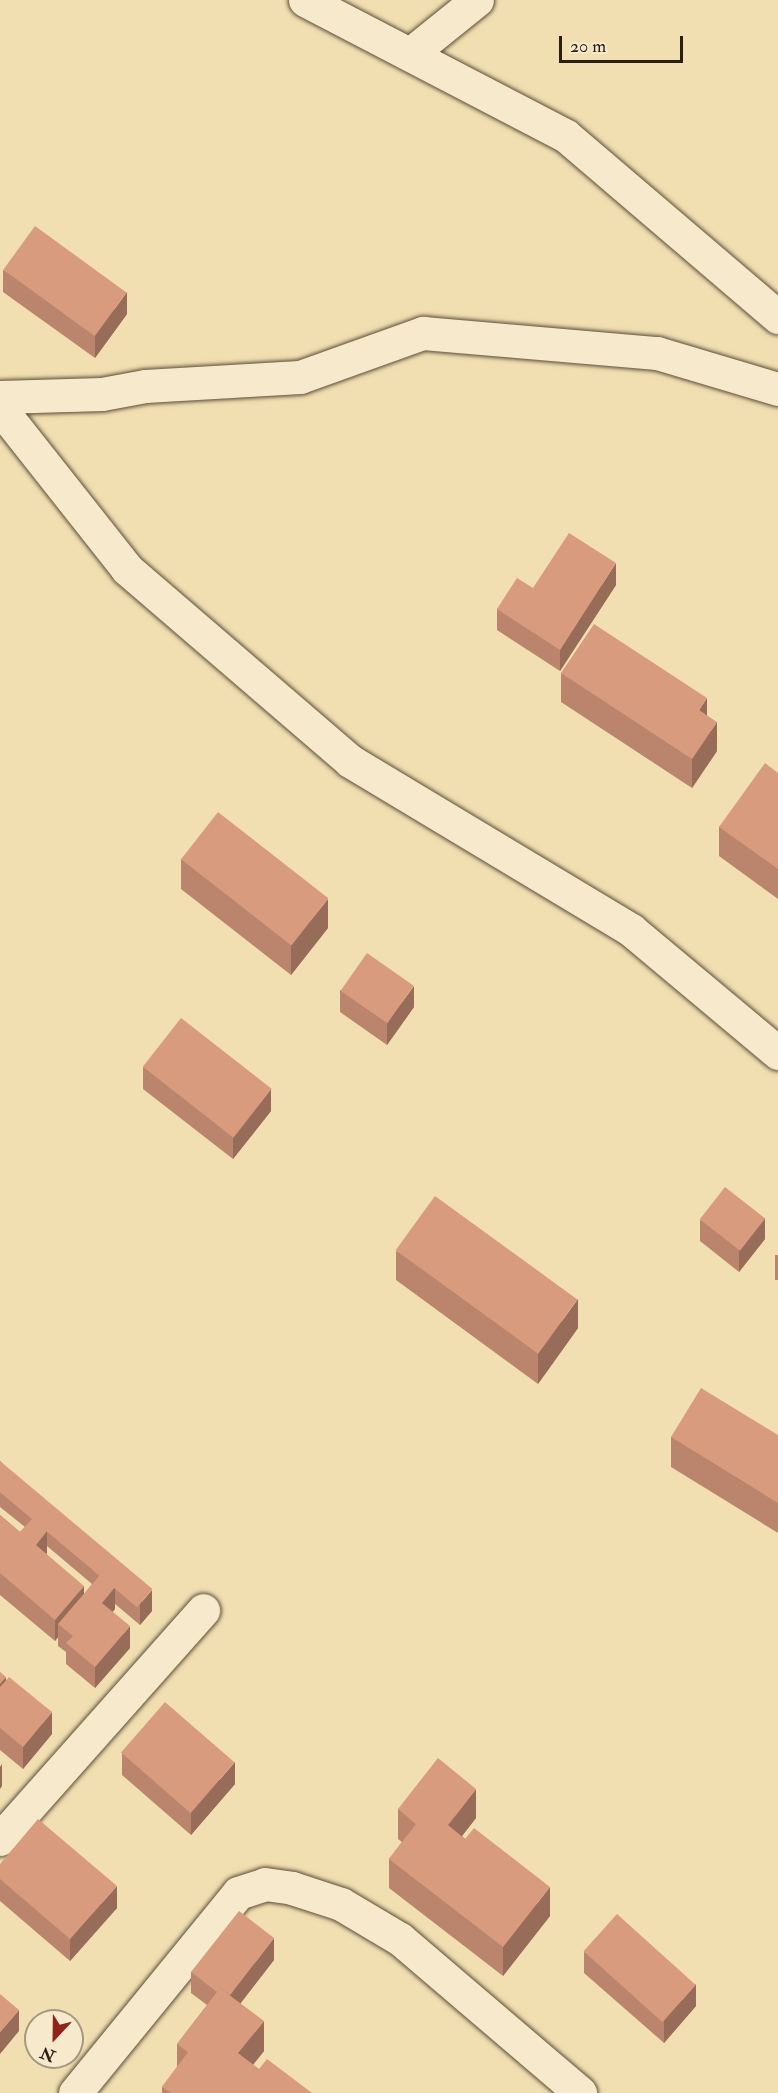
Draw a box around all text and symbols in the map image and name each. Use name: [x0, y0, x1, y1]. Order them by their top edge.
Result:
scale bar: [562, 24, 686, 62]
text: 20 m: [570, 35, 606, 58]
north arrow: [24, 2009, 84, 2069]
text: N: [38, 2042, 58, 2066]

